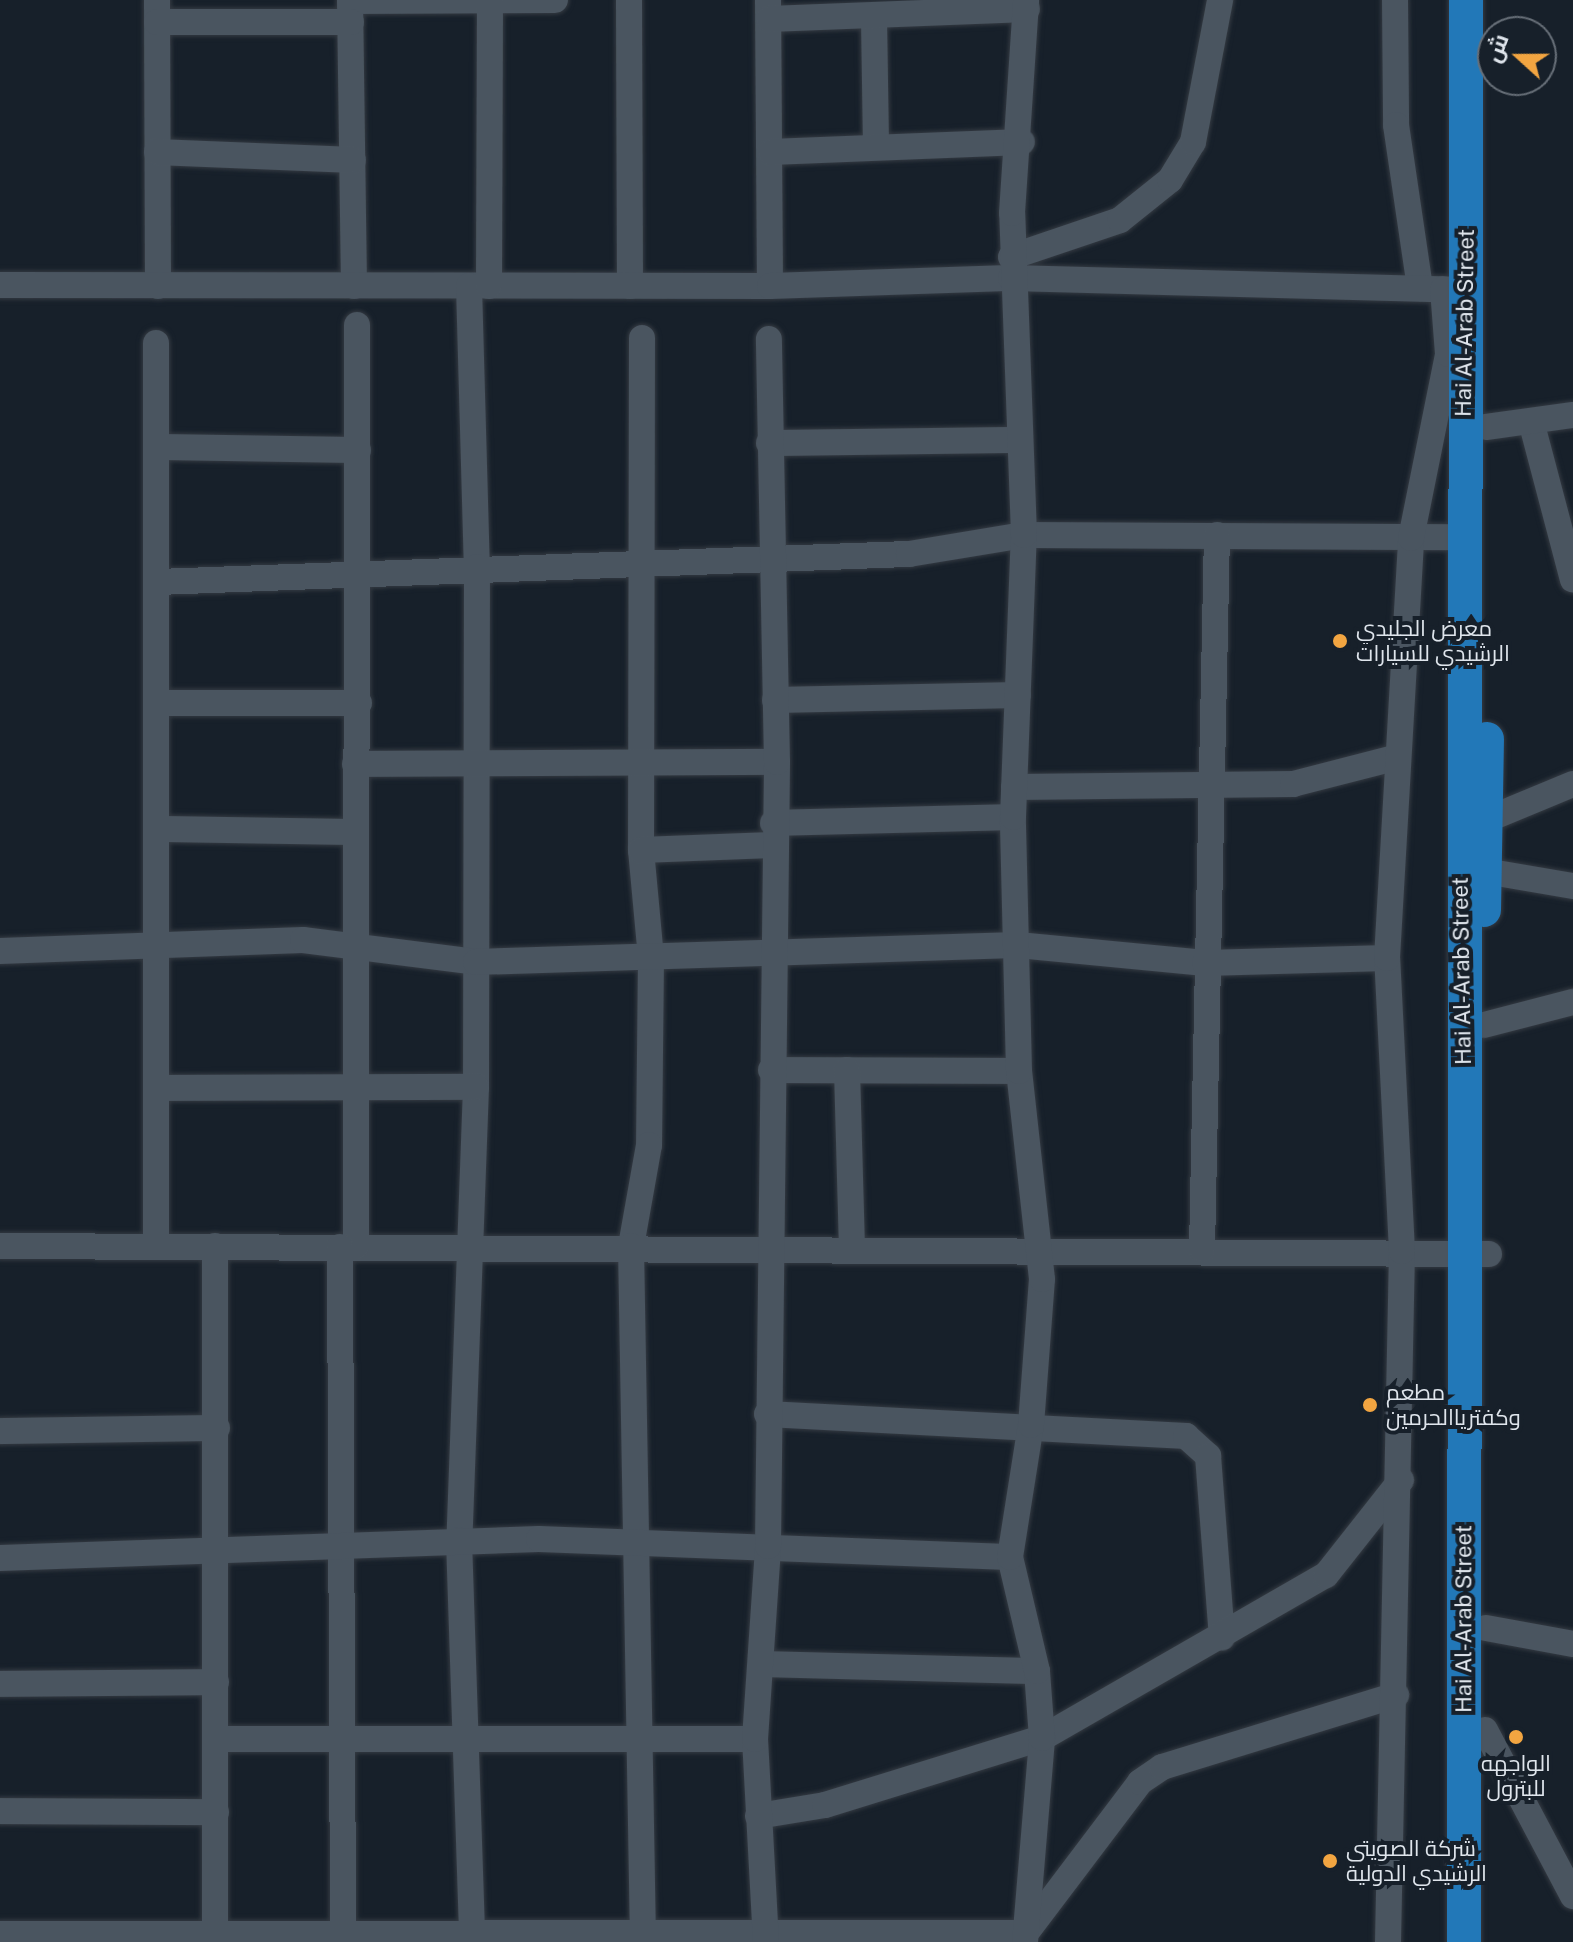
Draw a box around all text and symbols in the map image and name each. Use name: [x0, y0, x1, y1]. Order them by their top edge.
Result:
north arrow: [1477, 16, 1557, 96]
text: ش: [1479, 30, 1514, 66]
street label: Hai Al-Arab Street: [1450, 229, 1480, 417]
place label: معرض الجليدي الرشيدي للسيارات: [1356, 615, 1510, 666]
marker: معرض الجليدي الرشيدي للسيارات: [1331, 632, 1349, 650]
street label: Hai Al-Arab Street: [1447, 877, 1477, 1065]
place label: مطعم وكفترياالحرمين: [1386, 1379, 1521, 1430]
marker: مطعم وكفترياالحرمين: [1361, 1396, 1379, 1414]
street label: Hai Al-Arab Street: [1451, 1525, 1477, 1713]
marker: الواجهه للبترول: [1507, 1728, 1525, 1746]
place label: الواجهه للبترول: [1481, 1750, 1551, 1802]
place label: شركة الصويتي الرشيدي الدولية: [1346, 1835, 1487, 1886]
marker: شركة الصويتي الرشيدي الدولية: [1321, 1852, 1339, 1870]

